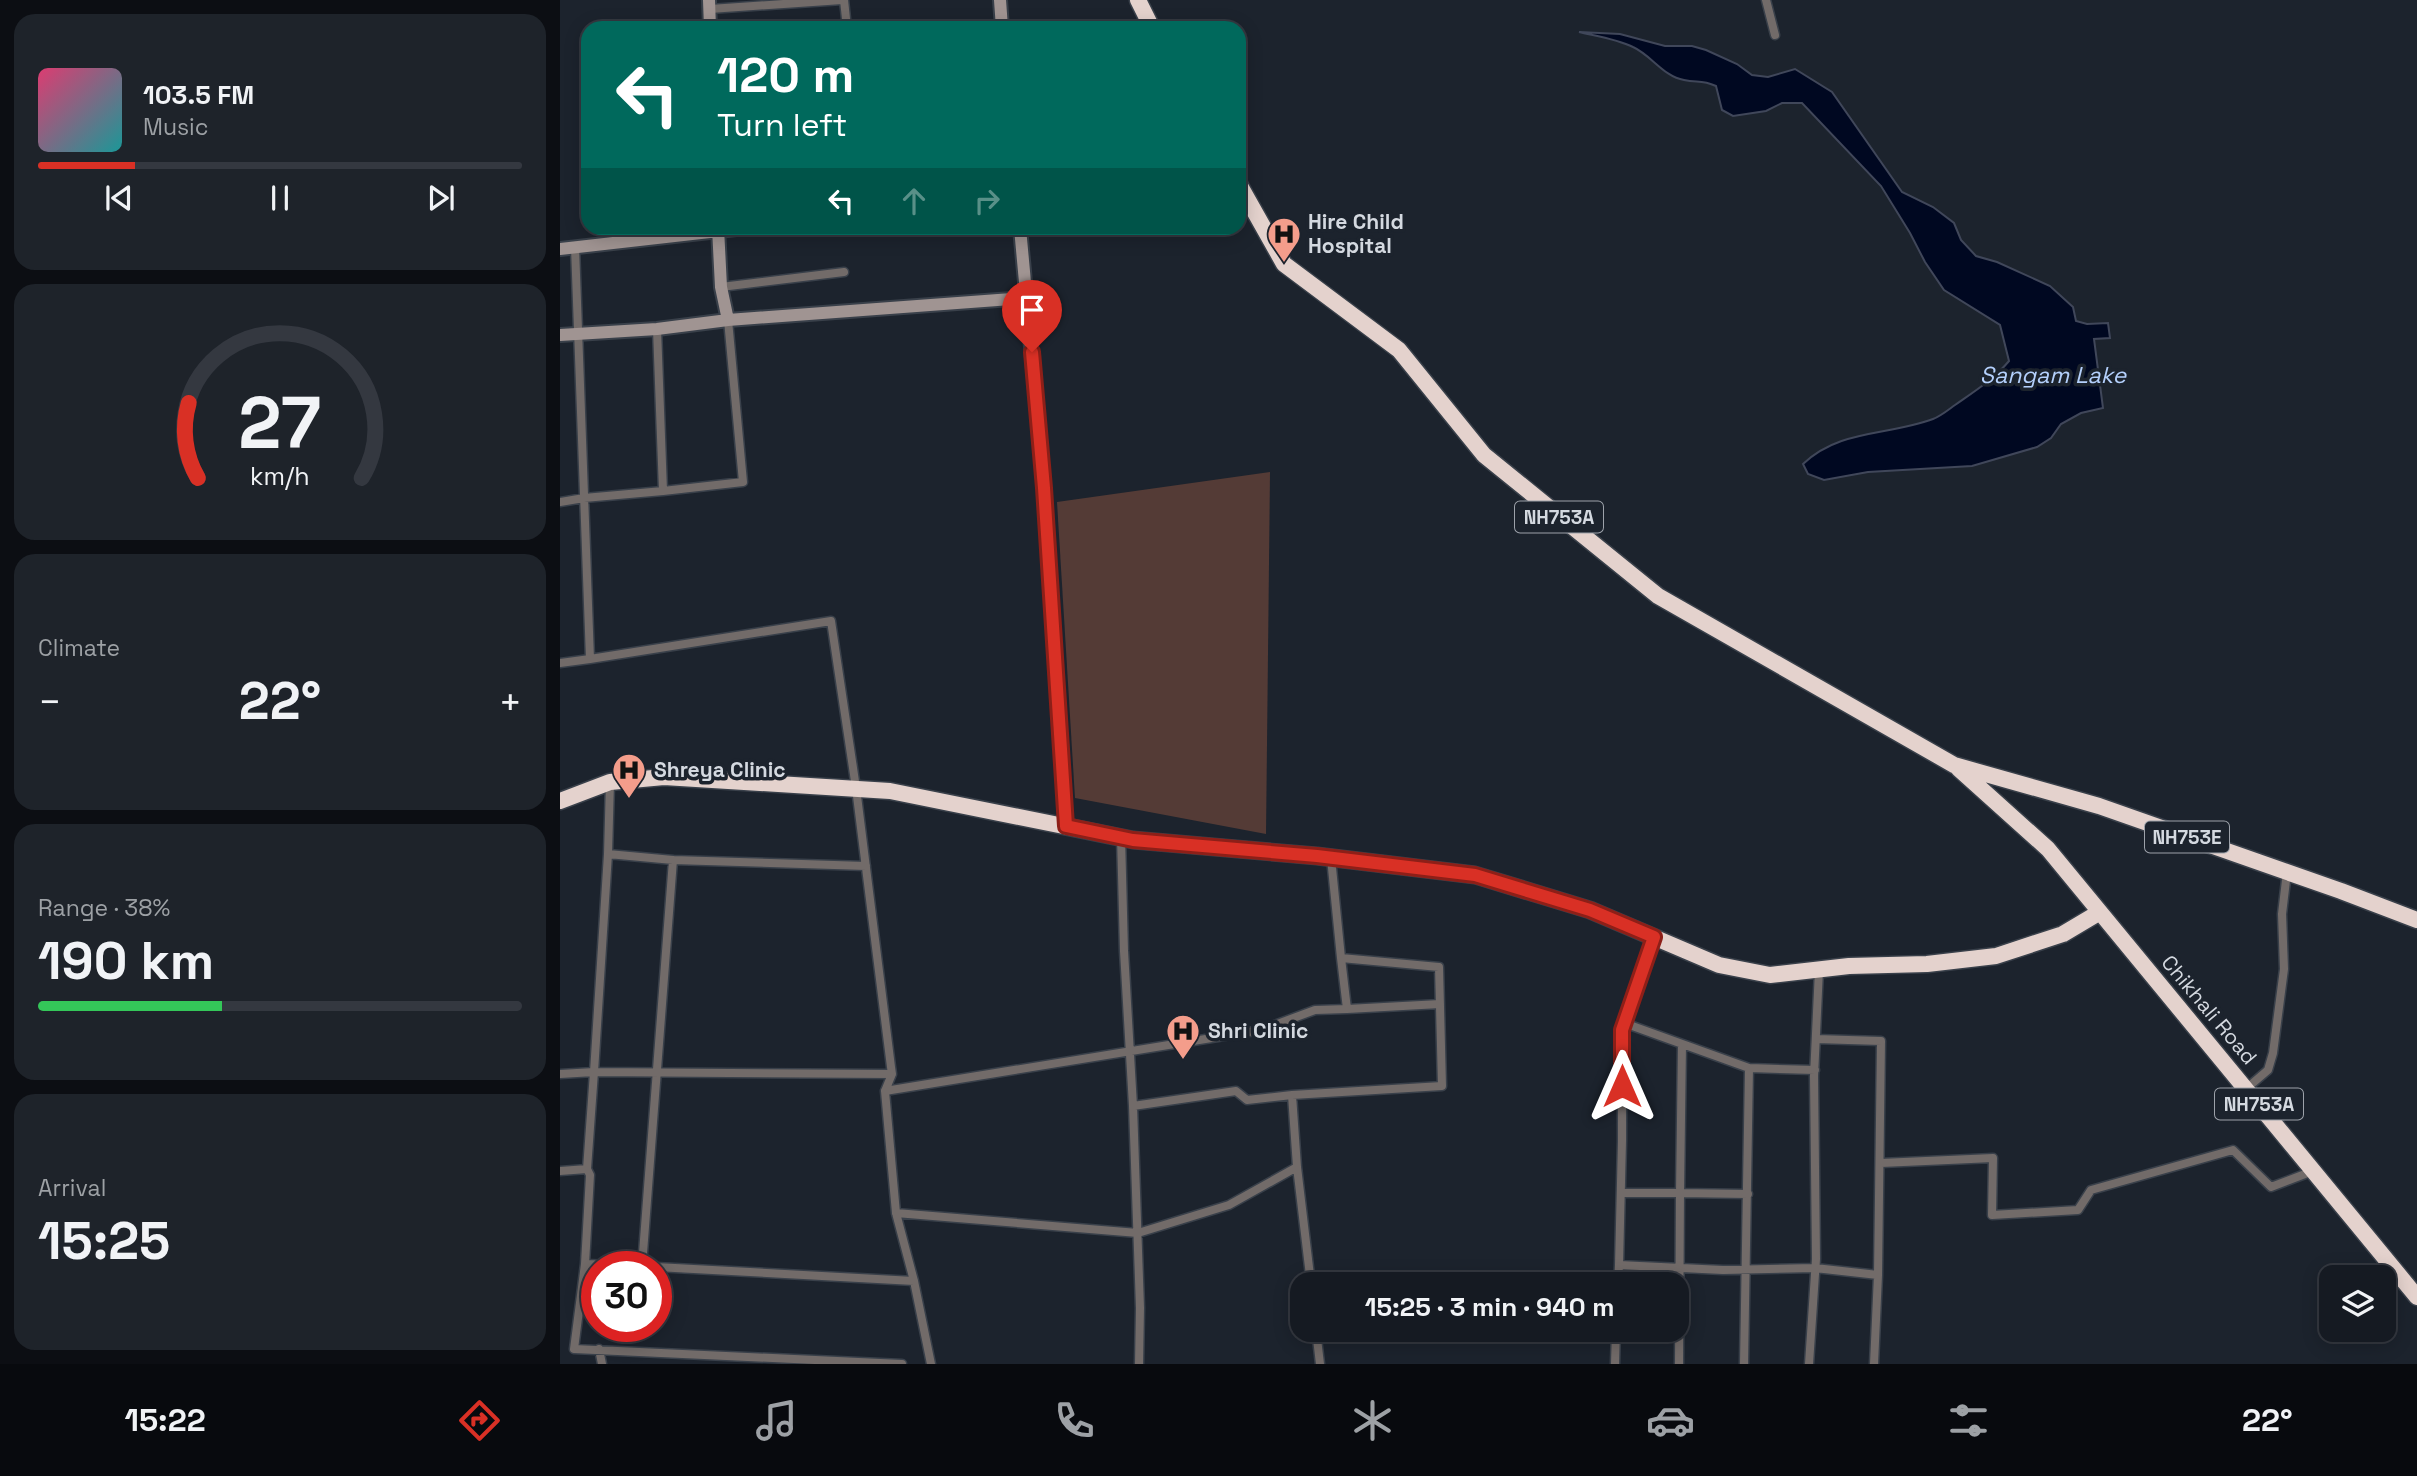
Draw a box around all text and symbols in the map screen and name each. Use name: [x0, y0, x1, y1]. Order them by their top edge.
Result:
text: 120 m: [717, 44, 854, 106]
icon: left: [602, 49, 693, 140]
text: 103.5 FM: [143, 78, 254, 112]
text: Turn left: [717, 105, 847, 145]
text: Music: [143, 112, 208, 142]
icon: previous: [100, 179, 138, 217]
icon: pause: [261, 179, 299, 217]
icon: next: [422, 179, 460, 217]
icon: left: [822, 182, 860, 220]
icon: ahead: [895, 182, 933, 220]
icon: right: [968, 182, 1006, 220]
place label: Hire Child Hospital: [1308, 208, 1404, 259]
hospital icon: Hire Child Hospital: [1265, 215, 1303, 264]
pin: [1002, 280, 1062, 352]
icon: arrive: [1013, 291, 1051, 329]
water label: Sangam Lake: [1980, 360, 2128, 390]
text: 27: [239, 376, 321, 469]
text: km/h: [250, 460, 310, 492]
road number: NH753A: [1515, 502, 1603, 532]
text: Climate: [38, 633, 120, 663]
text: 22°: [239, 668, 321, 734]
text: −: [38, 678, 62, 726]
text: +: [498, 678, 522, 726]
hospital icon: Shreya Clinic: [610, 751, 648, 800]
place label: Shreya Clinic: [654, 756, 786, 783]
road number: NH753E: [2145, 822, 2229, 852]
text: Range · 38%: [38, 893, 170, 923]
text: 190 km: [38, 928, 214, 994]
street label: Chikhali Road: [2156, 949, 2263, 1070]
hospital icon: Shri Clinic: [1164, 1012, 1202, 1061]
place label: Shri Clinic: [1208, 1017, 1308, 1044]
position arrow: [1585, 1049, 1659, 1123]
road number: NH753A: [2215, 1088, 2303, 1120]
text: Arrival: [38, 1173, 106, 1203]
text: 15:25: [38, 1208, 170, 1274]
speed limit sign: 30: [581, 1251, 672, 1342]
map controls: [2319, 1265, 2396, 1342]
button: layers: [2319, 1265, 2396, 1342]
text: 15:25 · 3 min · 940 m: [1365, 1290, 1614, 1324]
icon: directions: [455, 1396, 504, 1445]
icon: music: [752, 1396, 801, 1445]
icon: phone: [1050, 1396, 1099, 1445]
icon: climate: [1348, 1396, 1397, 1445]
icon: car: [1646, 1396, 1695, 1445]
icon: filters: [1944, 1396, 1993, 1445]
text: 15:22: [124, 1400, 206, 1440]
text: 22°: [2242, 1400, 2293, 1440]

